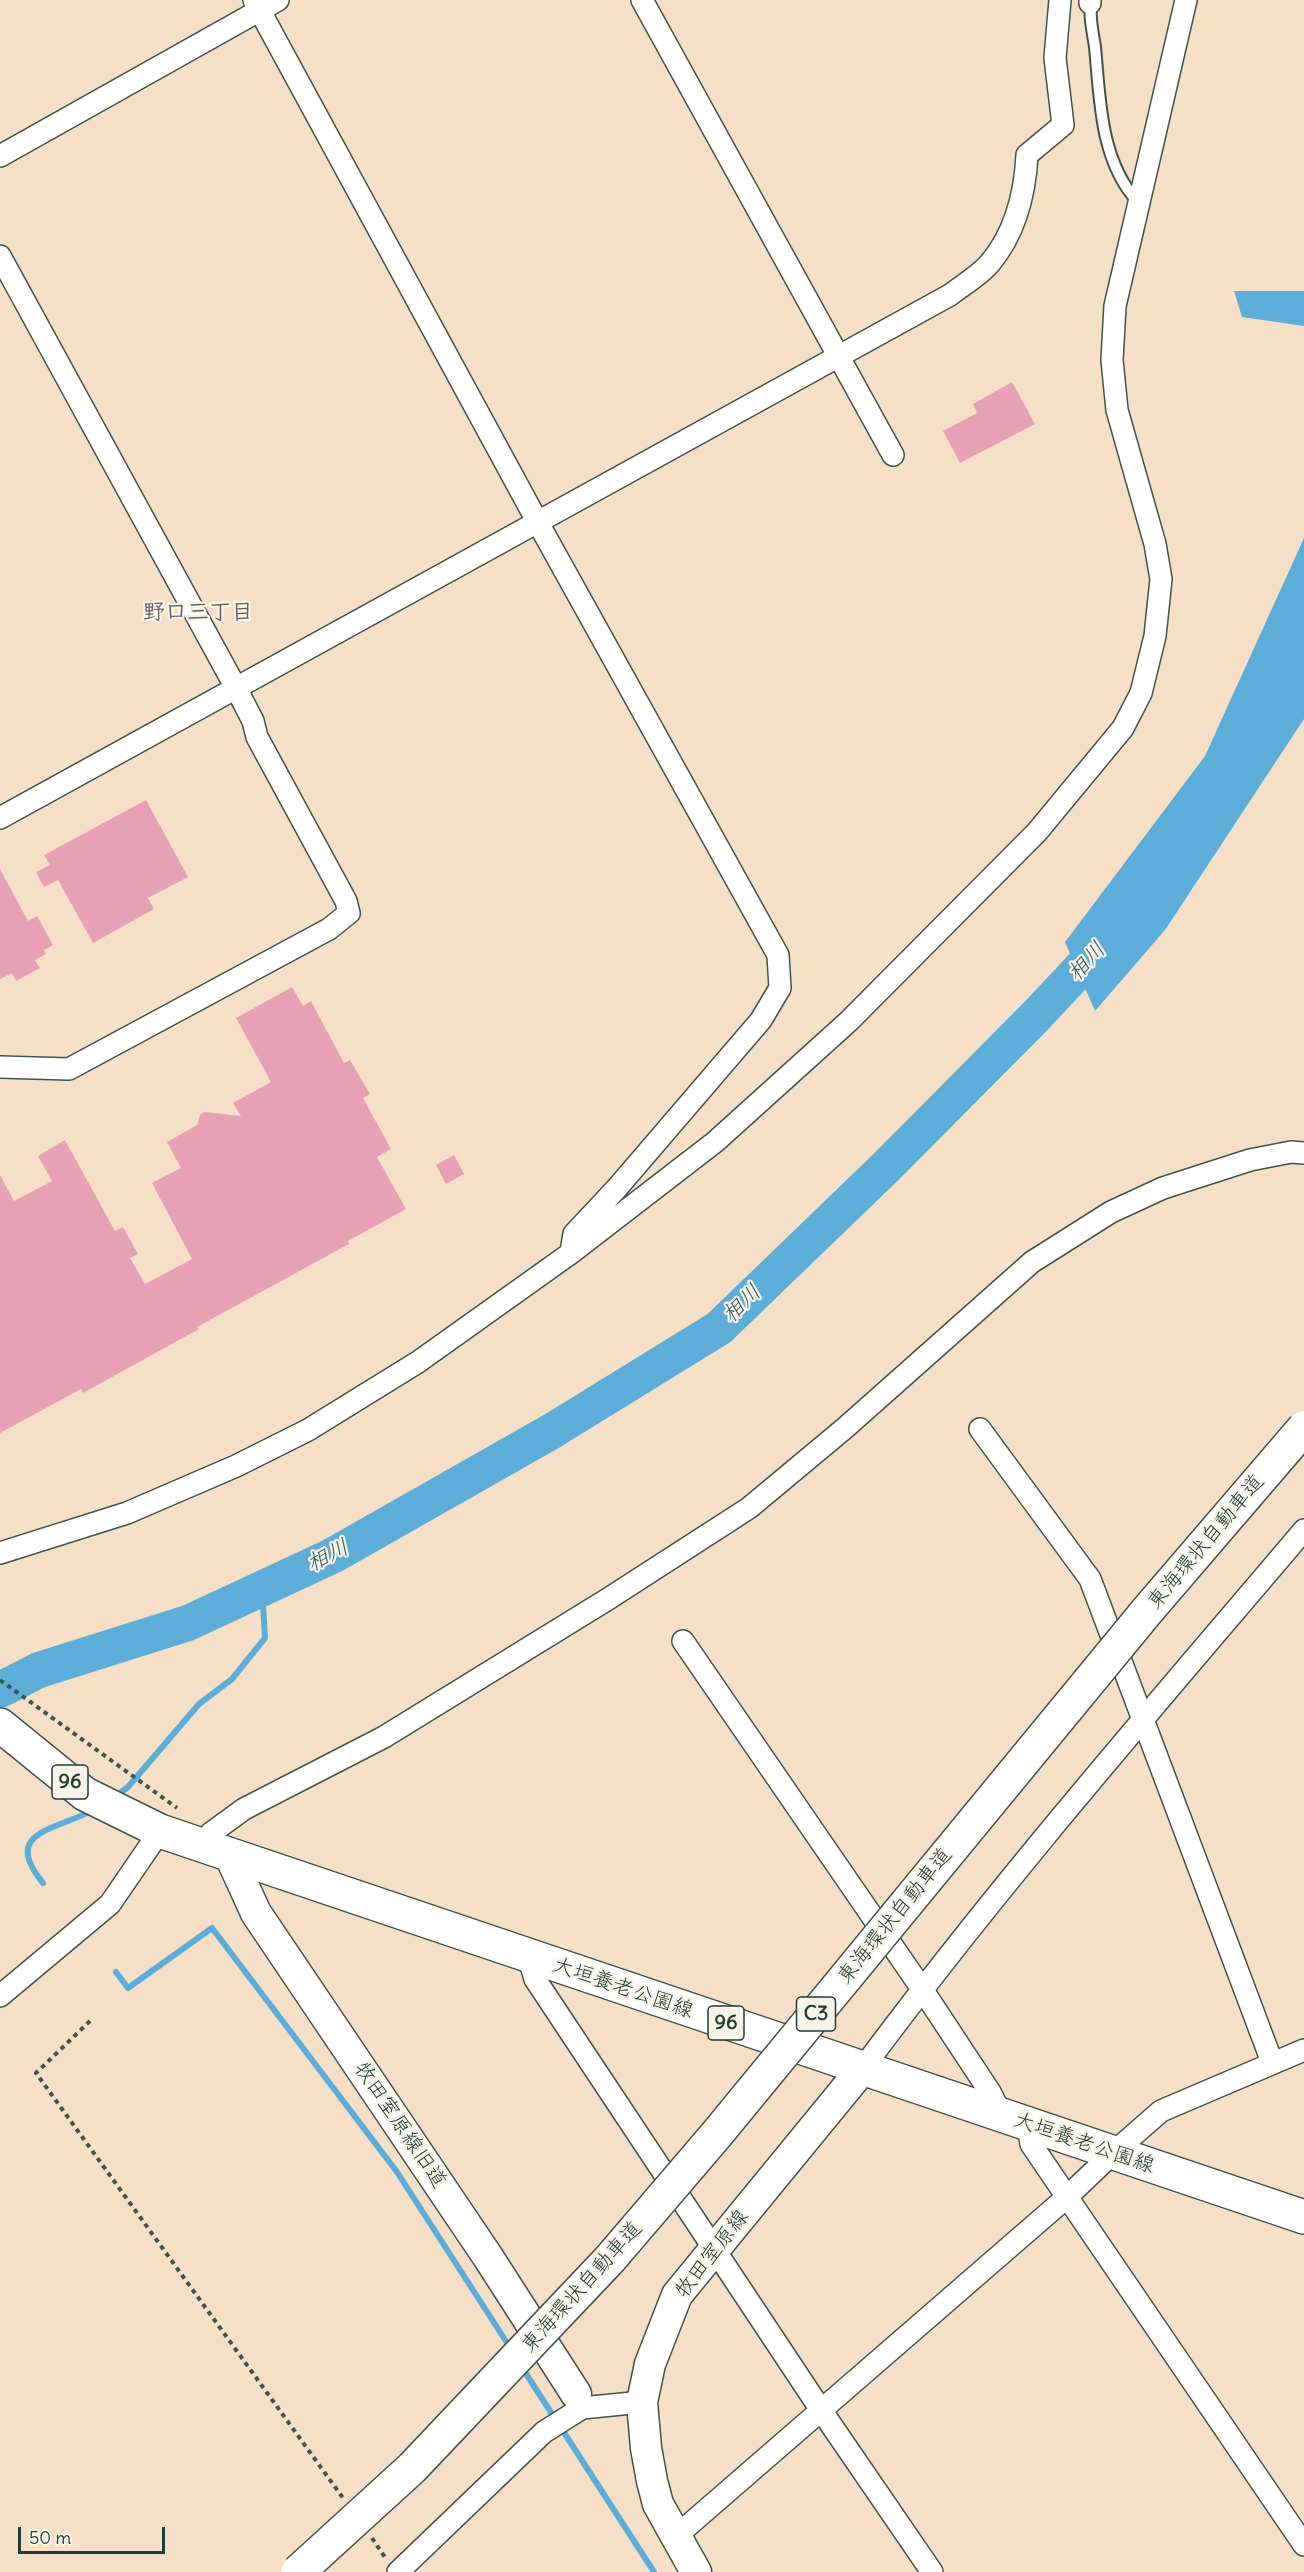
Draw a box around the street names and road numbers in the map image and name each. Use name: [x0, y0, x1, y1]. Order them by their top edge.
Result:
street label: 東海環状自動車道: [1142, 1470, 1270, 1614]
road number: 96: [52, 1765, 88, 1799]
street label: 東海環状自動車道: [832, 1843, 958, 1989]
street label: 大垣養老公園線: [549, 1952, 697, 2024]
road number: C3: [796, 1997, 836, 2031]
road number: 96: [708, 2006, 744, 2040]
street label: 牧田室原線旧道: [348, 2057, 452, 2193]
street label: 大垣養老公園線: [1010, 2107, 1158, 2179]
street label: 牧田室原線: [670, 2205, 754, 2303]
street label: 東海環状自動車道: [516, 2216, 648, 2358]

